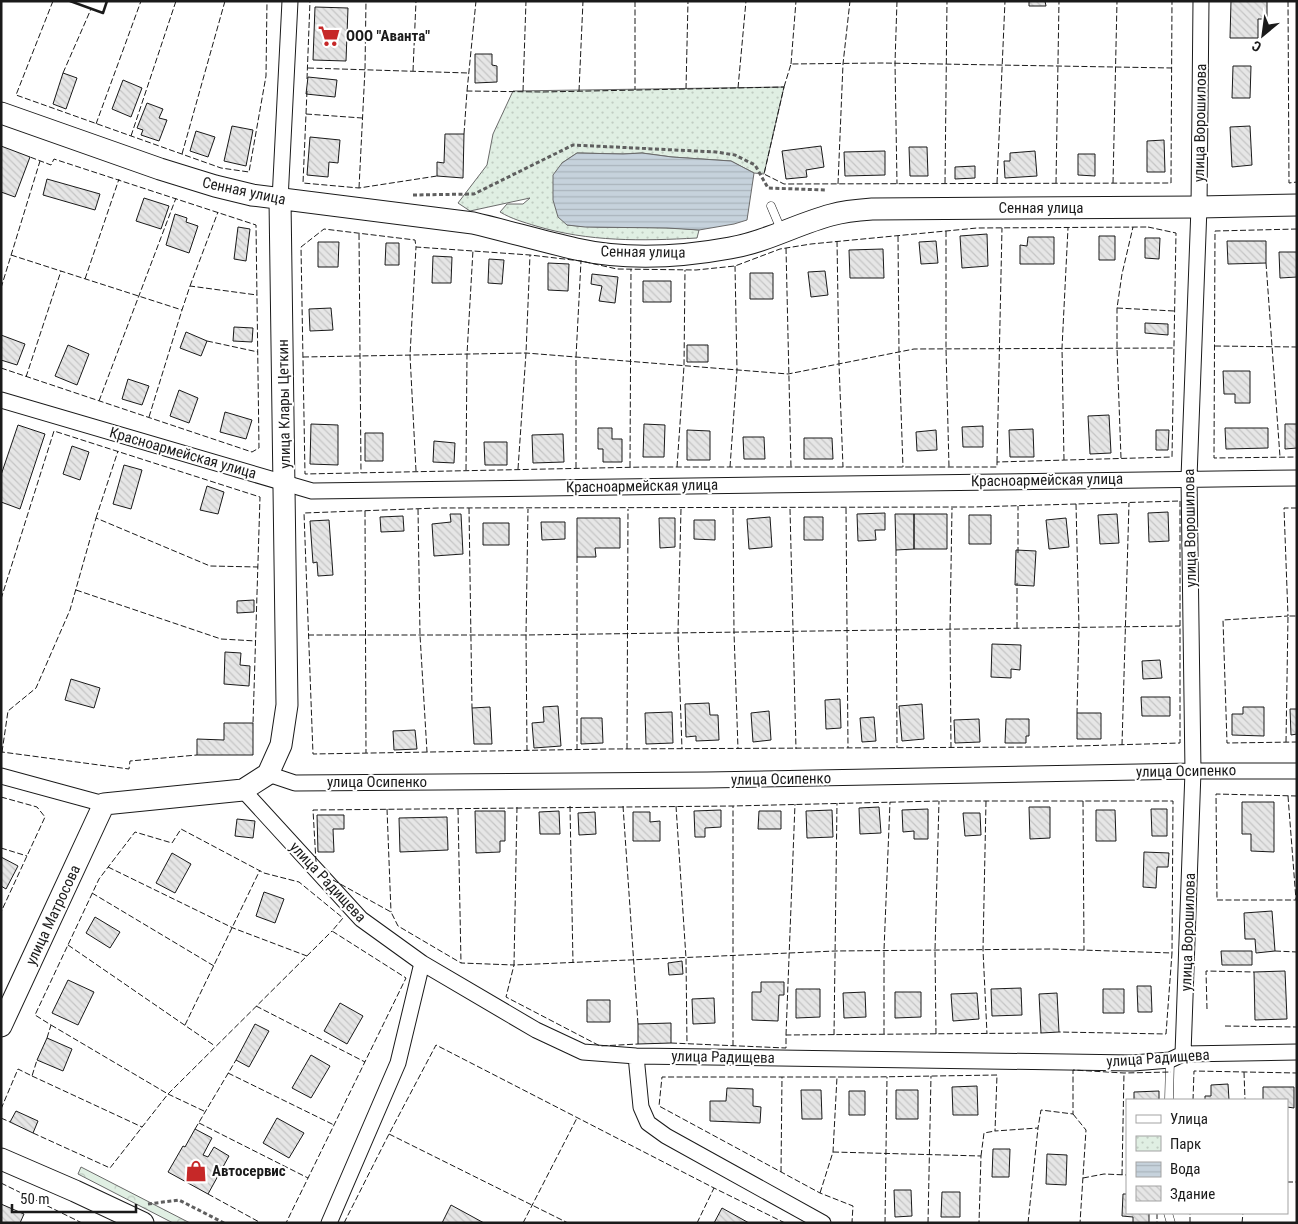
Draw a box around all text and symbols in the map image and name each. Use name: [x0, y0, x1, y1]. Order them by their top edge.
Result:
north arrow: [1238, 10, 1288, 60]
supermarket icon: ООО "Аванта": [316, 23, 342, 49]
place label: ООО "Аванта": [346, 27, 430, 45]
text: С: [1249, 37, 1264, 55]
street label: улица Ворошилова: [1190, 64, 1210, 182]
street label: Сенная улица: [201, 173, 287, 209]
street label: Сенная улица: [999, 199, 1083, 217]
street label: Сенная улица: [600, 242, 686, 262]
street label: улица Клары Цеткин: [274, 339, 294, 469]
street label: Красноармейская улица: [107, 423, 259, 483]
street label: улица Ворошилова: [1180, 469, 1200, 587]
street label: Красноармейская улица: [971, 470, 1123, 490]
street label: Красноармейская улица: [566, 476, 718, 496]
street label: улица Осипенко: [1136, 761, 1236, 781]
street label: улица Осипенко: [731, 769, 831, 789]
street label: улица Осипенко: [327, 773, 427, 791]
street label: улица Радищева: [286, 838, 370, 926]
street label: улица Матросова: [22, 862, 84, 968]
street label: улица Ворошилова: [1177, 872, 1199, 992]
street label: улица Радищева: [1106, 1045, 1210, 1071]
street label: улица Радищева: [671, 1047, 775, 1067]
legend: [1126, 1099, 1288, 1214]
text: Улица: [1170, 1110, 1208, 1128]
text: Парк: [1170, 1135, 1201, 1153]
shop icon: Автосервис: [183, 1158, 209, 1184]
text: Вода: [1170, 1160, 1200, 1178]
place label: Автосервис: [212, 1162, 286, 1180]
scale bar: [12, 1182, 136, 1214]
text: Здание: [1170, 1185, 1215, 1203]
text: 50 m: [20, 1190, 50, 1208]

